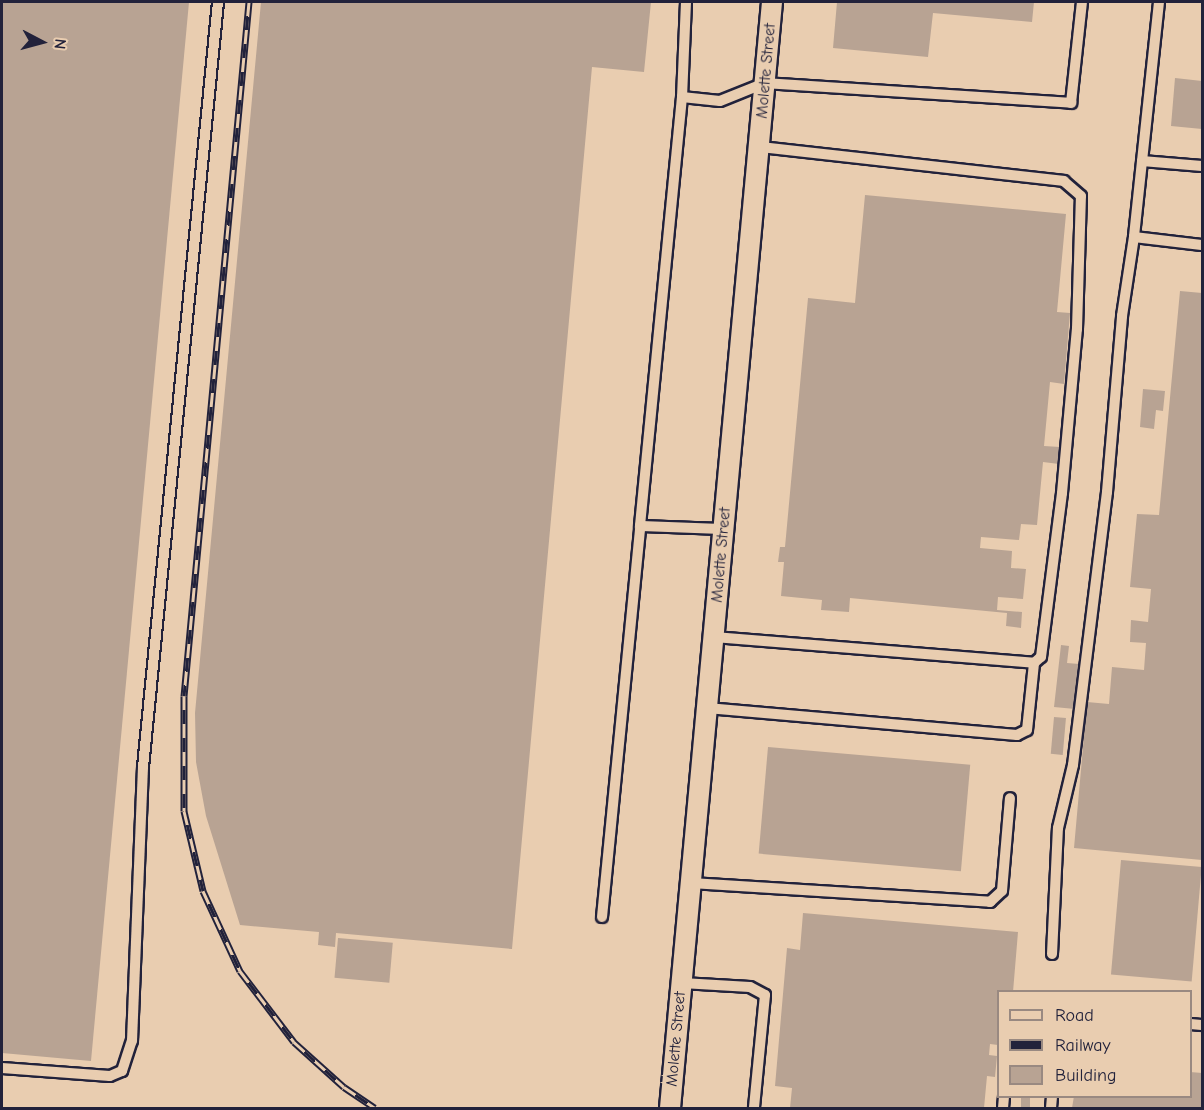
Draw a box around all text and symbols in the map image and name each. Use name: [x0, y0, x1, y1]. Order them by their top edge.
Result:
north arrow: [12, 12, 72, 72]
street label: Molette Street: [752, 23, 780, 119]
text: N: [50, 38, 69, 50]
street label: Molette Street: [707, 507, 735, 603]
legend: [997, 990, 1192, 1098]
street label: Molette Street: [662, 991, 690, 1087]
text: Road: [1055, 1005, 1094, 1026]
text: Railway: [1055, 1035, 1111, 1056]
text: Building: [1055, 1065, 1117, 1086]

